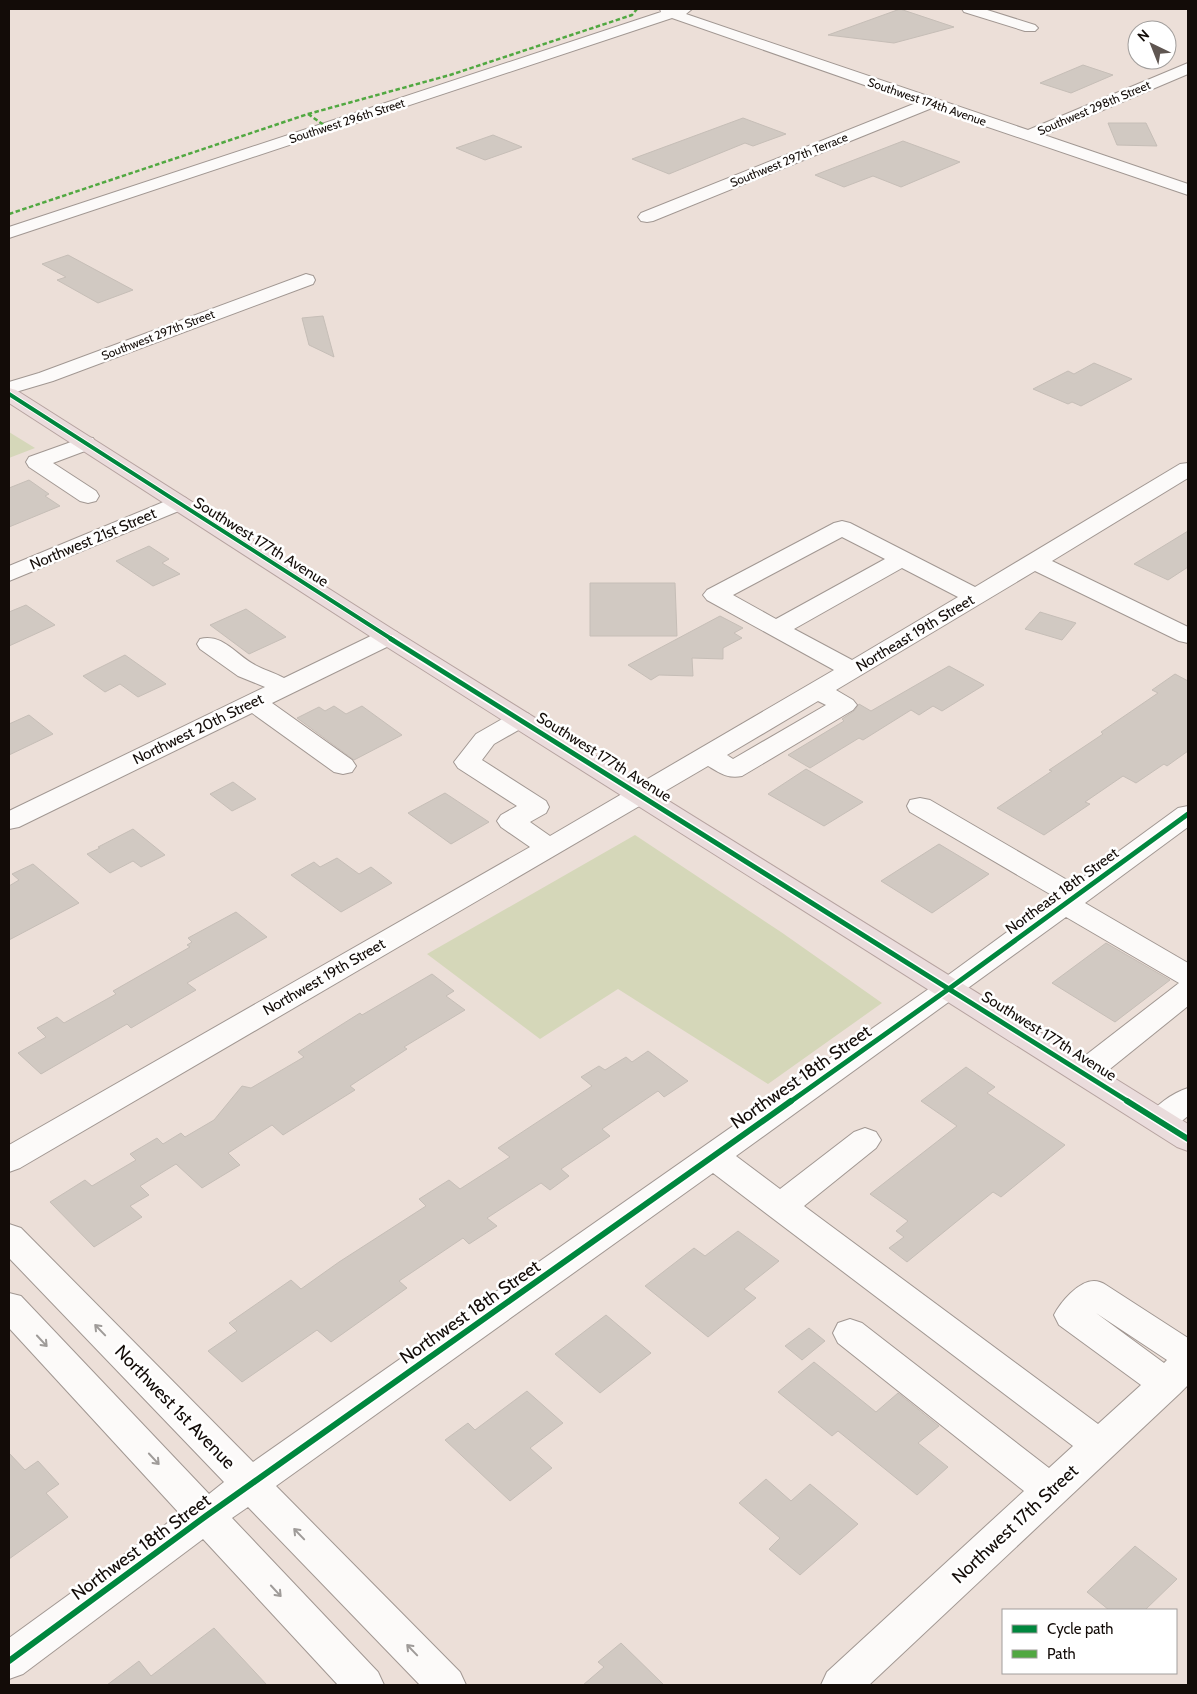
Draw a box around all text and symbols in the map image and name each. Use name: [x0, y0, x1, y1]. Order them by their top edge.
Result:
north arrow: [1127, 20, 1177, 70]
text: N: [1133, 26, 1153, 45]
street label: Southwest 174th Avenue: [866, 74, 989, 129]
street label: Southwest 298th Street: [1035, 77, 1153, 138]
street label: Southwest 296th Street: [287, 95, 407, 146]
street label: Southwest 297th Terrace: [728, 129, 850, 190]
street label: Southwest 297th Street: [99, 306, 217, 363]
street label: Southwest 177th Avenue: [190, 493, 332, 591]
street label: Northwest 21st Street: [27, 504, 159, 574]
street label: Northeast 19th Street: [853, 591, 977, 675]
street label: Northwest 20th Street: [130, 690, 266, 768]
street label: Southwest 177th Avenue: [533, 708, 675, 806]
street label: Northeast 18th Street: [1002, 844, 1122, 938]
street label: Northwest 19th Street: [260, 935, 388, 1019]
street label: Southwest 177th Avenue: [978, 987, 1120, 1085]
street label: Northwest 18th Street: [727, 1020, 875, 1134]
street label: Northwest 18th Street: [396, 1255, 544, 1369]
one-way arrow: [94, 1324, 106, 1336]
one-way arrow: [36, 1335, 48, 1348]
street label: Northwest 1st Avenue: [110, 1340, 240, 1474]
one-way arrow: [148, 1453, 160, 1466]
street label: Northwest 17th Street: [947, 1460, 1083, 1588]
street label: Northwest 18th Street: [67, 1489, 215, 1605]
one-way arrow: [293, 1528, 305, 1540]
one-way arrow: [270, 1585, 282, 1597]
legend: [1002, 1609, 1177, 1674]
text: Cycle path: [1047, 1620, 1113, 1638]
one-way arrow: [406, 1644, 418, 1657]
text: Path: [1047, 1645, 1076, 1663]

